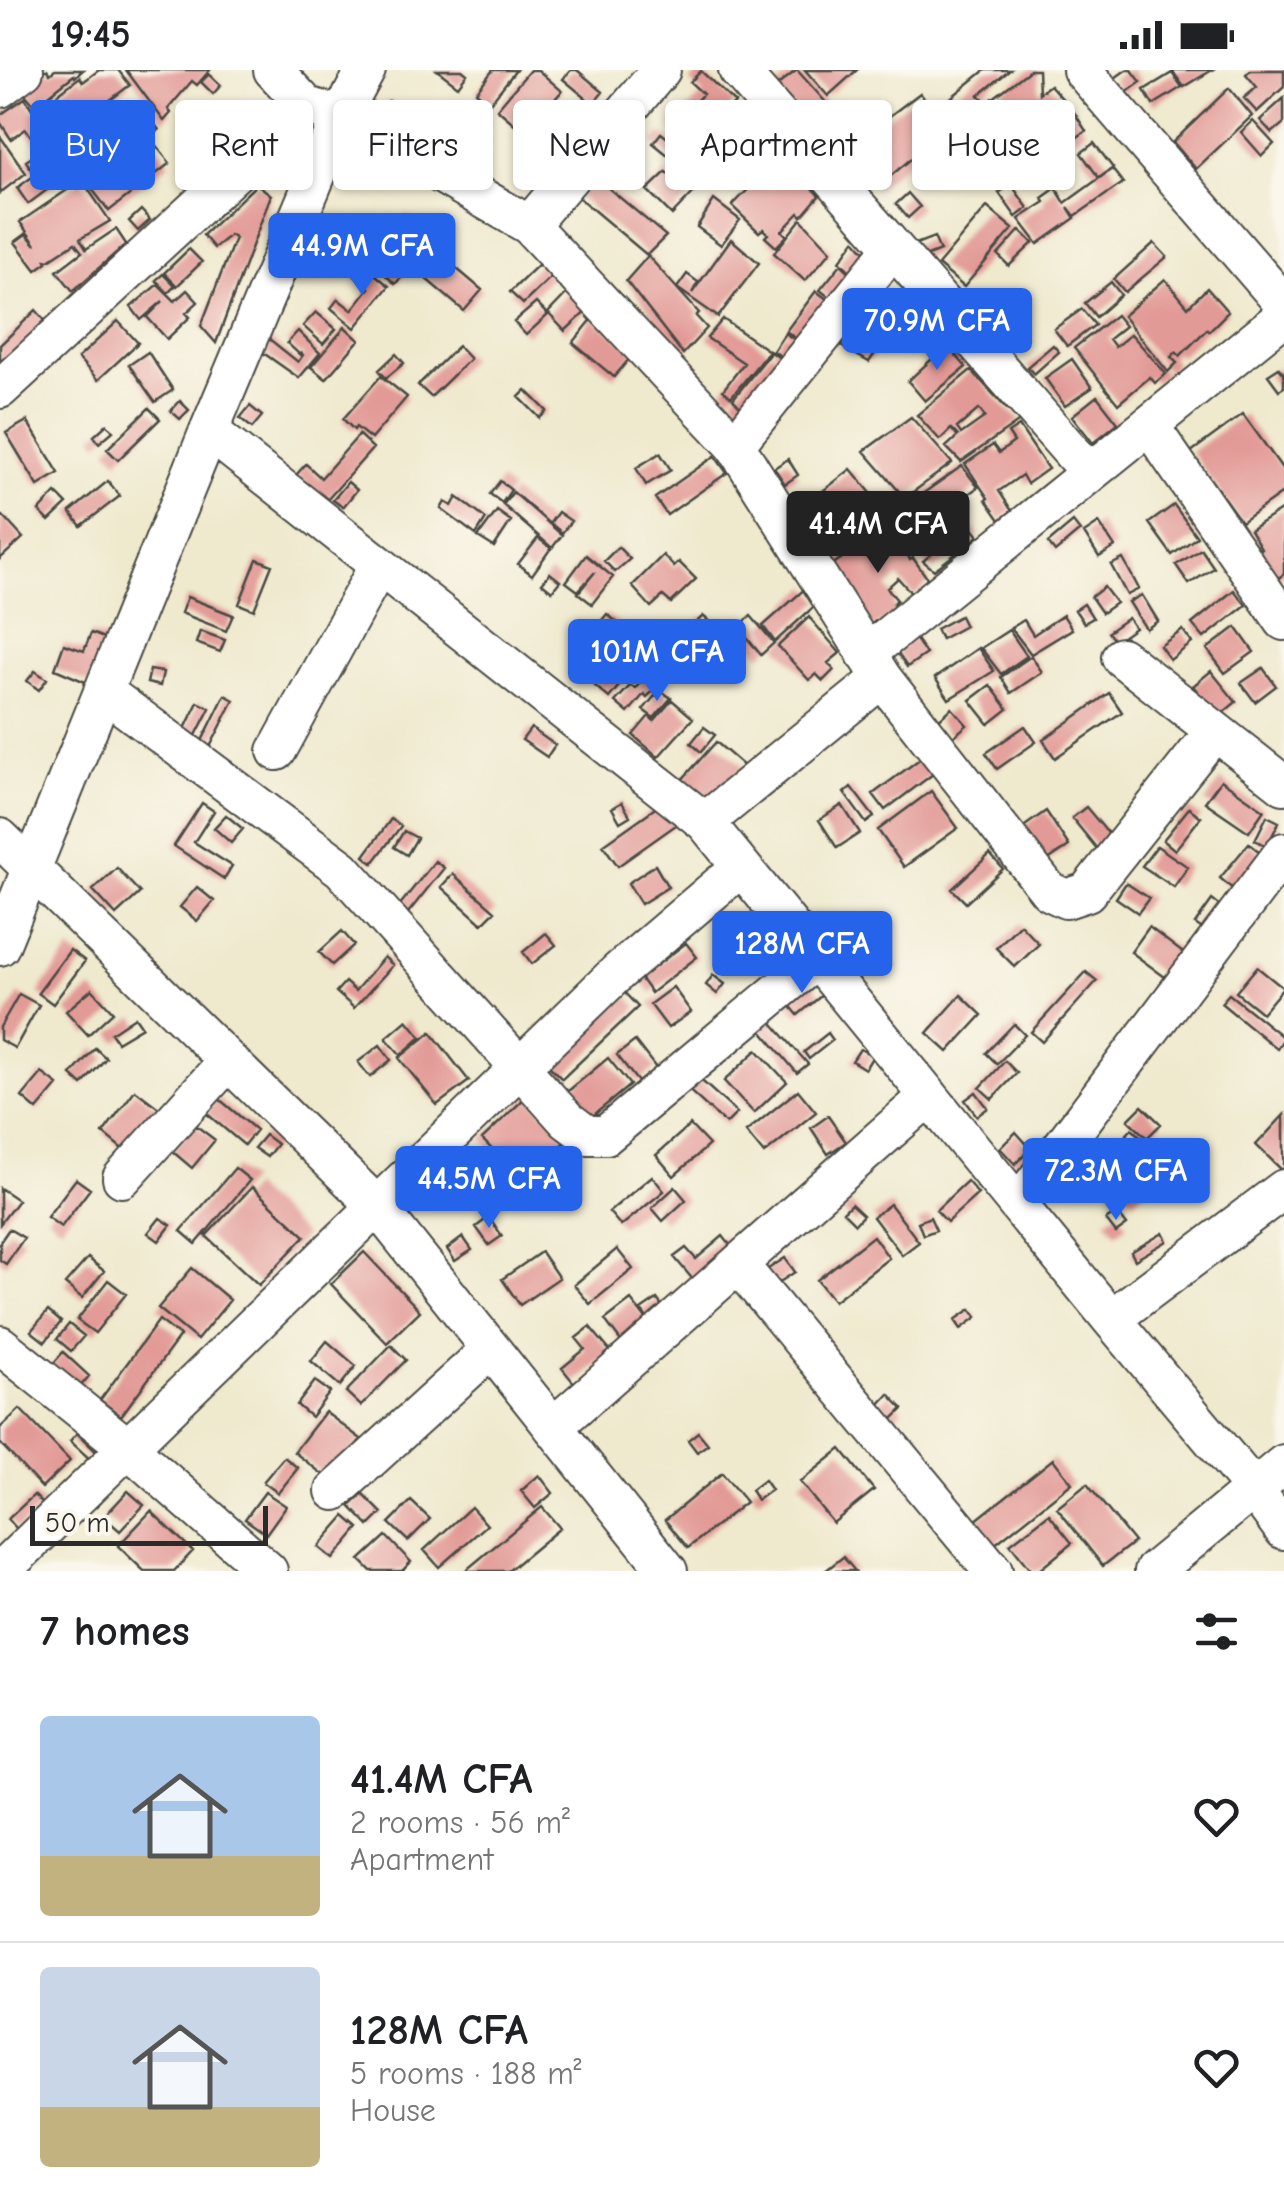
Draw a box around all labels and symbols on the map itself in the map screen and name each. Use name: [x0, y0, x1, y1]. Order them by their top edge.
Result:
pin: 44.9M CFA: [248, 213, 476, 298]
pin: 70.9M CFA: [823, 288, 1051, 373]
pin: 41.4M CFA: [764, 491, 992, 576]
pin: 101M CFA: [554, 619, 760, 704]
pin: 128M CFA: [699, 911, 905, 996]
pin: 72.3M CFA: [1002, 1138, 1230, 1223]
pin: 44.5M CFA: [375, 1146, 603, 1231]
scale bar: [30, 1501, 268, 1546]

